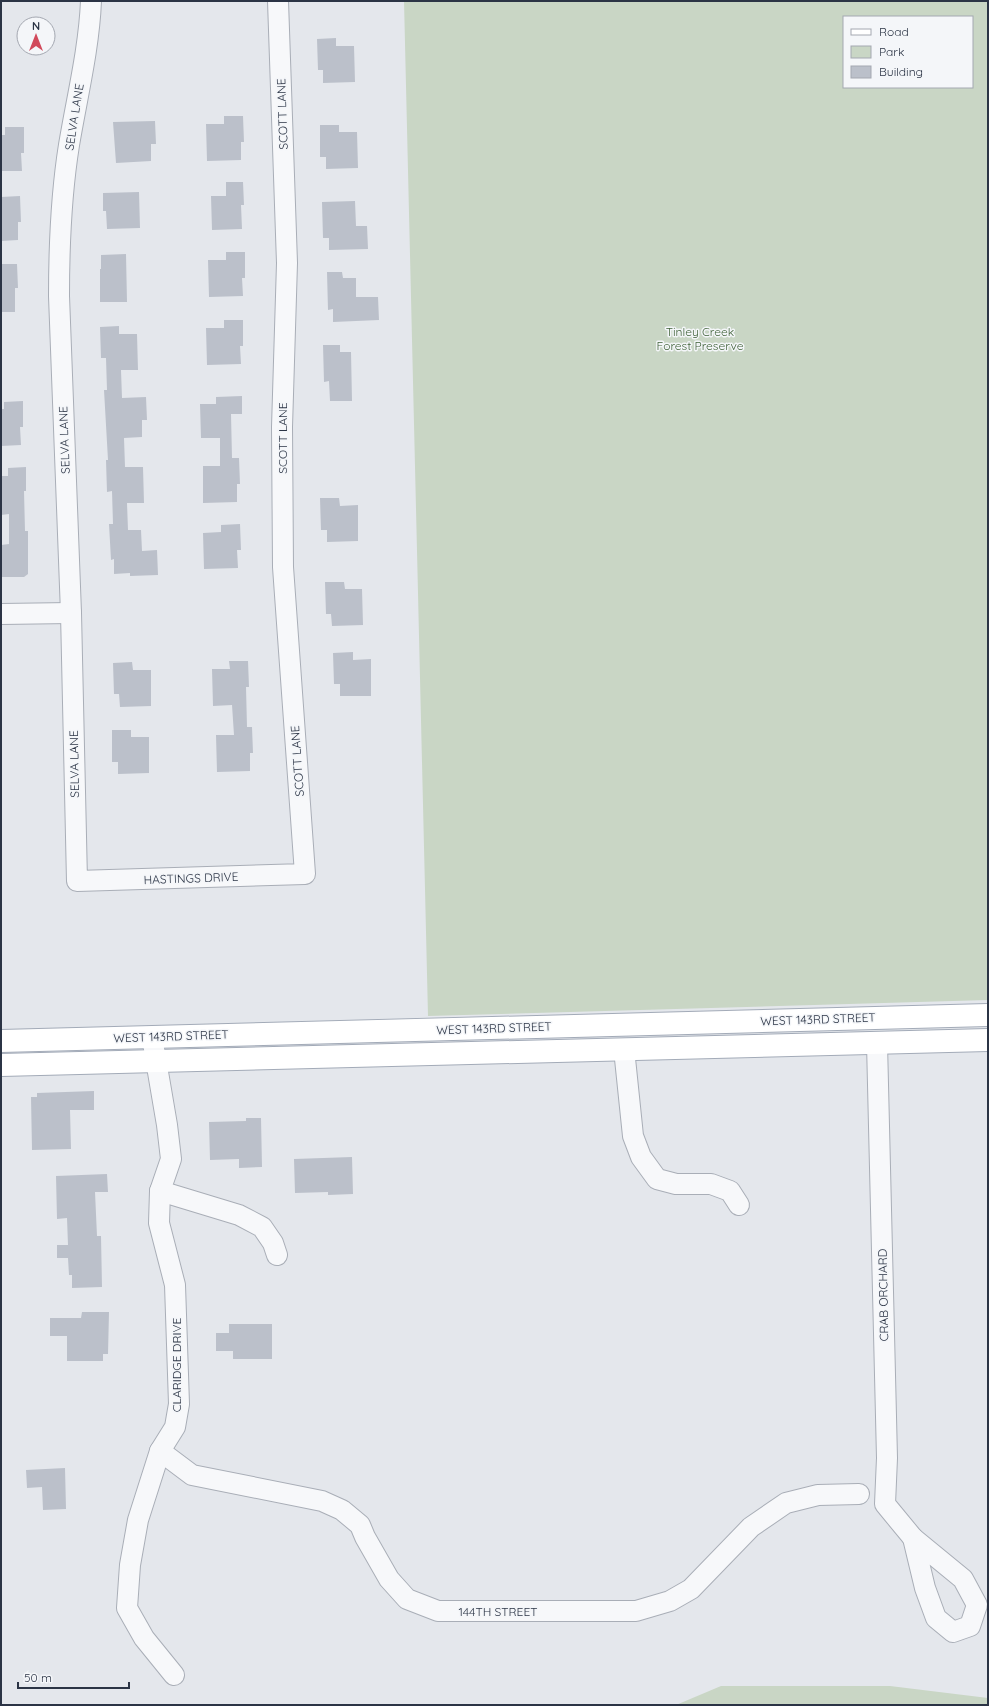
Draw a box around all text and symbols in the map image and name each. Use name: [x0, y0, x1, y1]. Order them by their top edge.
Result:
north arrow: [16, 16, 56, 56]
legend: [843, 16, 973, 88]
text: N: [32, 19, 40, 33]
text: Road: [879, 24, 909, 39]
text: Park: [879, 44, 904, 59]
text: Building: [879, 64, 923, 79]
street label: SCOTT LANE: [273, 78, 291, 150]
street label: SELVA LANE: [61, 82, 87, 152]
park label: Tinley Creek Forest Preserve: [657, 324, 744, 353]
street label: SCOTT LANE: [275, 402, 290, 474]
street label: SELVA LANE: [55, 406, 73, 474]
street label: SCOTT LANE: [287, 725, 307, 797]
street label: SELVA LANE: [66, 730, 82, 798]
street label: HASTINGS DRIVE: [143, 869, 239, 887]
street label: WEST 143RD STREET: [760, 1009, 876, 1029]
street label: WEST 143RD STREET: [436, 1018, 552, 1038]
street label: WEST 143RD STREET: [113, 1026, 229, 1046]
street label: CRAB ORCHARD: [875, 1248, 891, 1341]
street label: CLARIDGE DRIVE: [169, 1318, 184, 1412]
street label: 144TH STREET: [459, 1604, 538, 1619]
scale bar: [18, 1664, 129, 1690]
text: 50 m: [24, 1670, 52, 1685]

